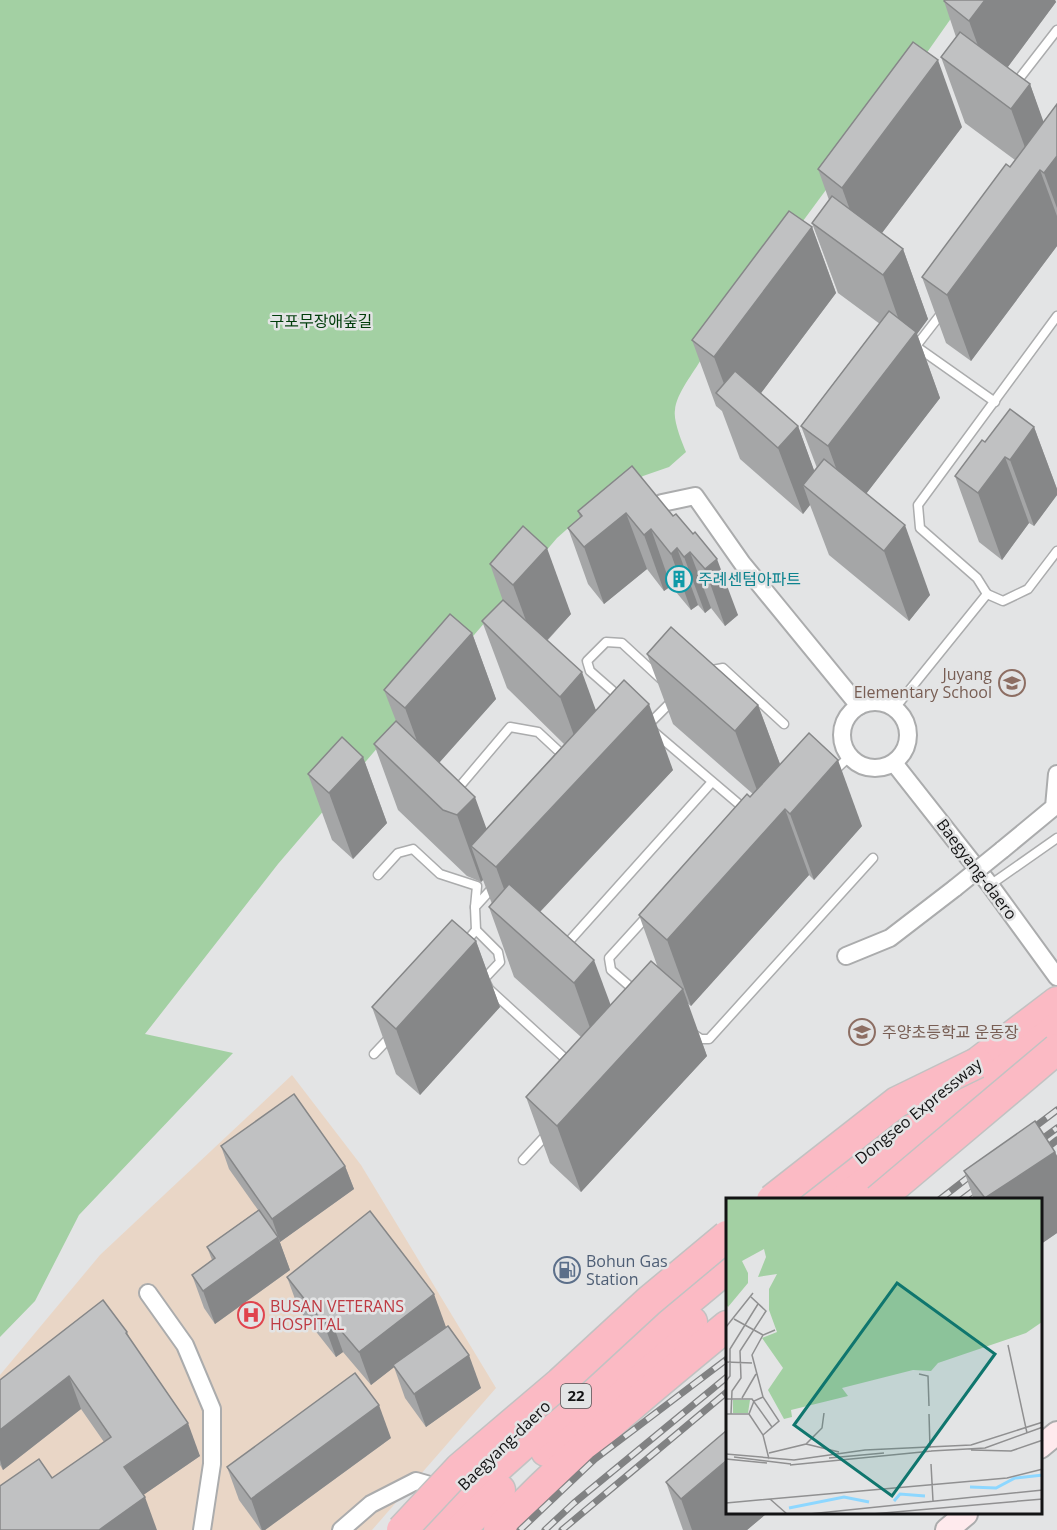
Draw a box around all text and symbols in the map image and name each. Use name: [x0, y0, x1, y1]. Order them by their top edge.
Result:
park label: 구포무장애숲길: [269, 310, 373, 332]
building icon: 주례센텀아파트: [664, 564, 694, 594]
place label: 주례센텀아파트: [698, 568, 801, 590]
place label: Juyang Elementary School: [854, 663, 992, 703]
school or university icon: Juyang Elementary School: [997, 668, 1027, 698]
street label: Baegyang-daero: [932, 814, 1022, 924]
school or university icon: 주양초등학교 운동장: [847, 1017, 877, 1047]
place label: 주양초등학교 운동장: [882, 1021, 1019, 1043]
street label: Dongseo Expressway: [850, 1052, 987, 1169]
inset map: [726, 1198, 1042, 1515]
place label: Bohun Gas Station: [586, 1250, 668, 1290]
fuel station icon: Bohun Gas Station: [552, 1255, 582, 1285]
place label: BUSAN VETERANS HOSPITAL: [270, 1295, 404, 1335]
hospital icon: BUSAN VETERANS HOSPITAL: [236, 1300, 266, 1330]
road number: 22: [561, 1384, 591, 1408]
street label: Baegyang-daero: [453, 1395, 555, 1495]

